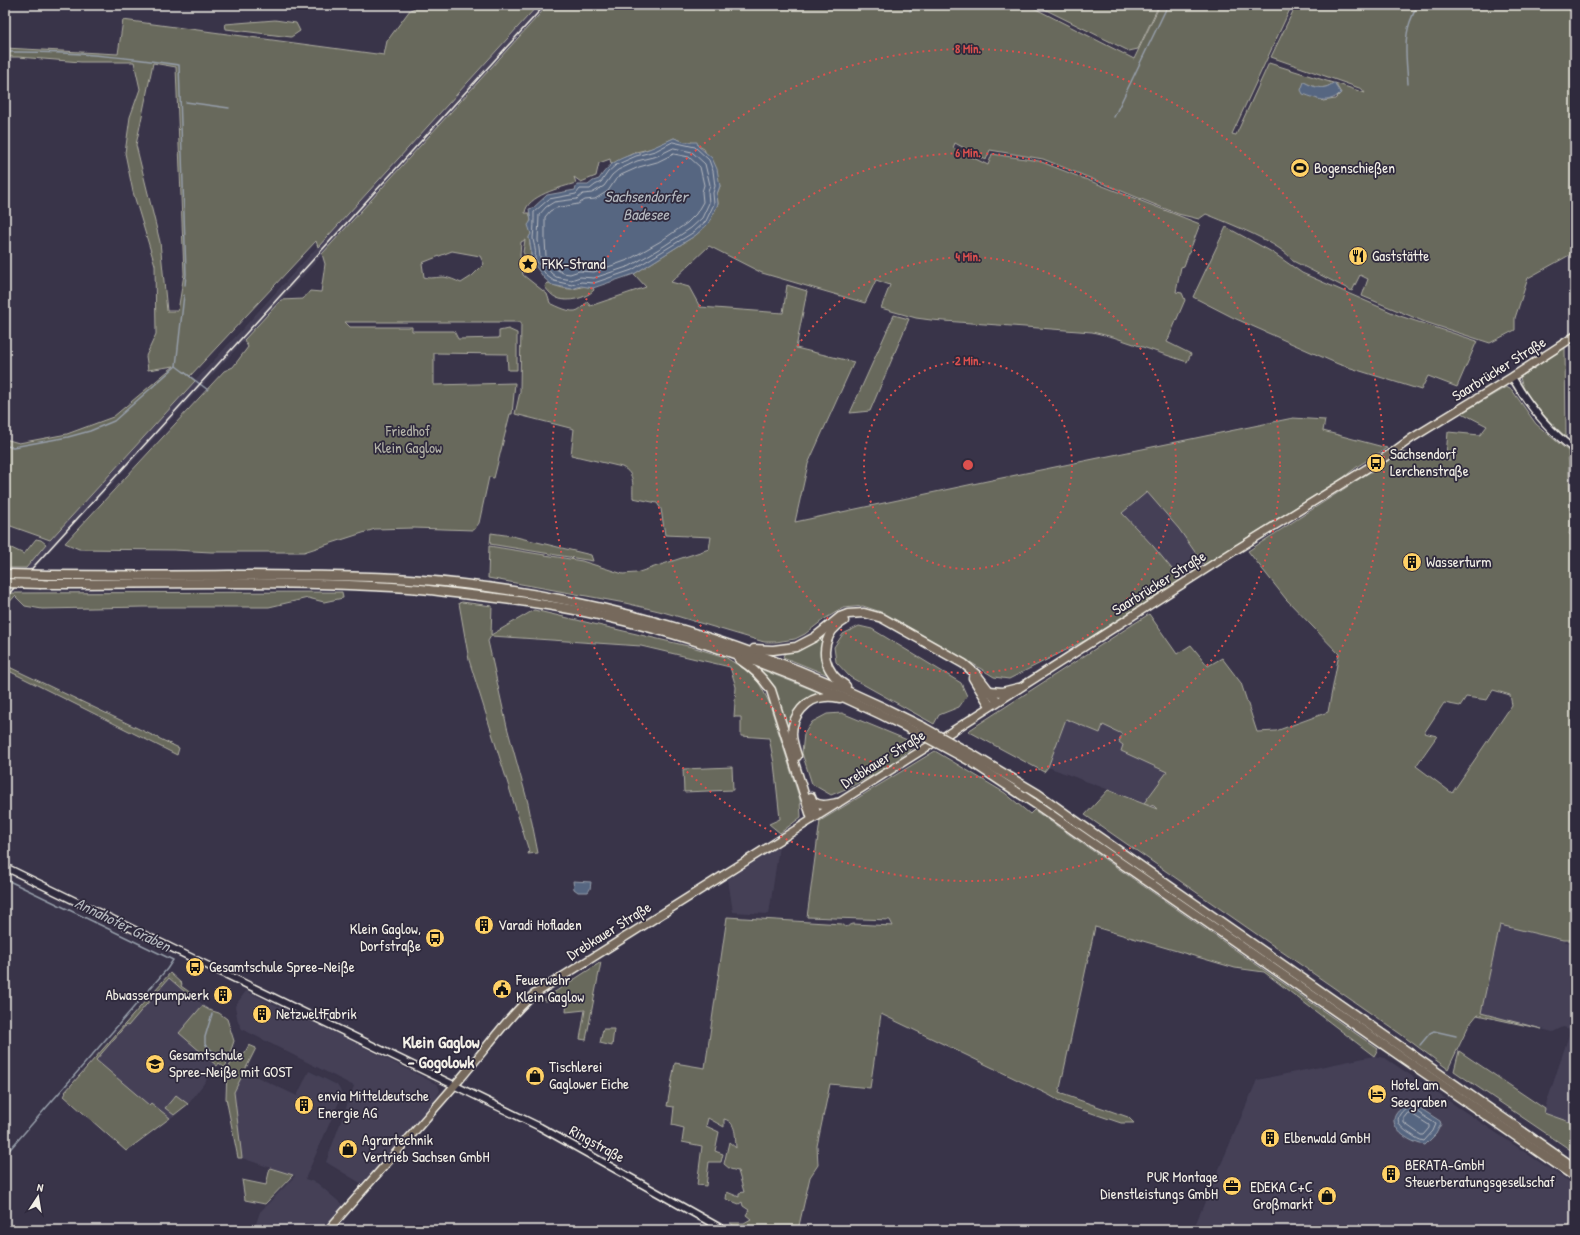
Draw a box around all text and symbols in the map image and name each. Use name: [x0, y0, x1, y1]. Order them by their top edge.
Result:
text: 8 Min.: [955, 40, 981, 57]
text: 6 Min.: [955, 144, 981, 161]
sports icon: Bogenschießen: [1289, 157, 1311, 179]
place label: Bogenschießen: [1314, 157, 1395, 178]
water label: Sachsendorfer Badesee: [604, 185, 690, 225]
restaurant icon: Gaststätte: [1347, 245, 1369, 267]
place label: Gaststätte: [1372, 245, 1429, 266]
text: 4 Min.: [955, 248, 981, 265]
place icon: FKK-Strand: [517, 253, 539, 275]
place label: FKK-Strand: [541, 253, 606, 274]
street label: Saarbrücker Straße: [1448, 331, 1550, 406]
text: 2 Min.: [955, 352, 982, 369]
park label: Friedhof Klein Gaglow: [374, 420, 442, 458]
place label: Sachsendorf Lerchenstraße: [1390, 443, 1469, 481]
bus stop icon: Sachsendorf Lerchenstraße: [1365, 452, 1387, 474]
centre of rings: [961, 458, 975, 472]
street label: Saarbrücker Straße: [1108, 545, 1210, 620]
building icon: Wasserturm: [1401, 551, 1423, 573]
place label: Wasserturm: [1426, 551, 1492, 572]
street label: Drebkauer Straße: [836, 724, 929, 793]
water label: Annahofer Graben: [71, 891, 176, 957]
street label: Drebkauer Straße: [562, 896, 655, 965]
building icon: Varadi Hofladen: [473, 914, 495, 936]
place label: Varadi Hofladen: [498, 914, 582, 935]
place label: Klein Gaglow, Dorfstraße: [350, 918, 421, 956]
bus stop icon: Klein Gaglow, Dorfstraße: [424, 927, 446, 949]
bus stop icon: Gesamtschule Spree-Neiße: [184, 956, 206, 978]
place label: Gesamtschule Spree-Neiße: [209, 956, 355, 977]
place label: Feuerwehr Klein Gaglow: [515, 969, 584, 1007]
public building icon: Feuerwehr Klein Gaglow: [491, 978, 513, 1000]
place label: Abwasserpumpwerk: [105, 984, 209, 1005]
building icon: Abwasserpumpwerk: [212, 984, 234, 1006]
building icon: NetzweltFabrik: [251, 1003, 273, 1025]
place label: NetzweltFabrik: [276, 1003, 357, 1024]
district label: Klein Gaglow - Gogolowk: [402, 1030, 480, 1074]
place label: Gesamtschule Spree-Neiße mit GOST: [169, 1044, 293, 1082]
school or university icon: Gesamtschule Spree-Neiße mit GOST: [144, 1053, 166, 1075]
place label: Tischlerei Gaglower Eiche: [549, 1056, 629, 1094]
shop icon: Tischlerei Gaglower Eiche: [524, 1065, 546, 1087]
place label: Hotel am Seegraben: [1391, 1074, 1447, 1112]
hotel icon: Hotel am Seegraben: [1366, 1083, 1388, 1105]
place label: envia Mitteldeutsche Energie AG: [318, 1085, 429, 1123]
building icon: envia Mitteldeutsche Energie AG: [293, 1094, 315, 1116]
street label: Ringstraße: [566, 1120, 629, 1167]
building icon: Elbenwald GmbH: [1259, 1127, 1281, 1149]
place label: Elbenwald GmbH: [1284, 1127, 1370, 1148]
place label: Agrartechnik Vertrieb Sachsen GmbH: [362, 1129, 490, 1167]
shop icon: Agrartechnik Vertrieb Sachsen GmbH: [337, 1138, 359, 1160]
place label: BERATA-GmbH Steuerberatungsgesellschaf: [1405, 1154, 1556, 1192]
building icon: BERATA-GmbH Steuerberatungsgesellschaf: [1380, 1163, 1402, 1185]
place label: PUR Montage Dienstleistungs GmbH: [1100, 1166, 1218, 1204]
office icon: PUR Montage Dienstleistungs GmbH: [1221, 1175, 1243, 1197]
place label: EDEKA C+C Großmarkt: [1250, 1176, 1314, 1214]
north arrow: [18, 1177, 58, 1217]
text: N: [36, 1180, 45, 1195]
shop icon: EDEKA C+C Großmarkt: [1316, 1185, 1338, 1207]

